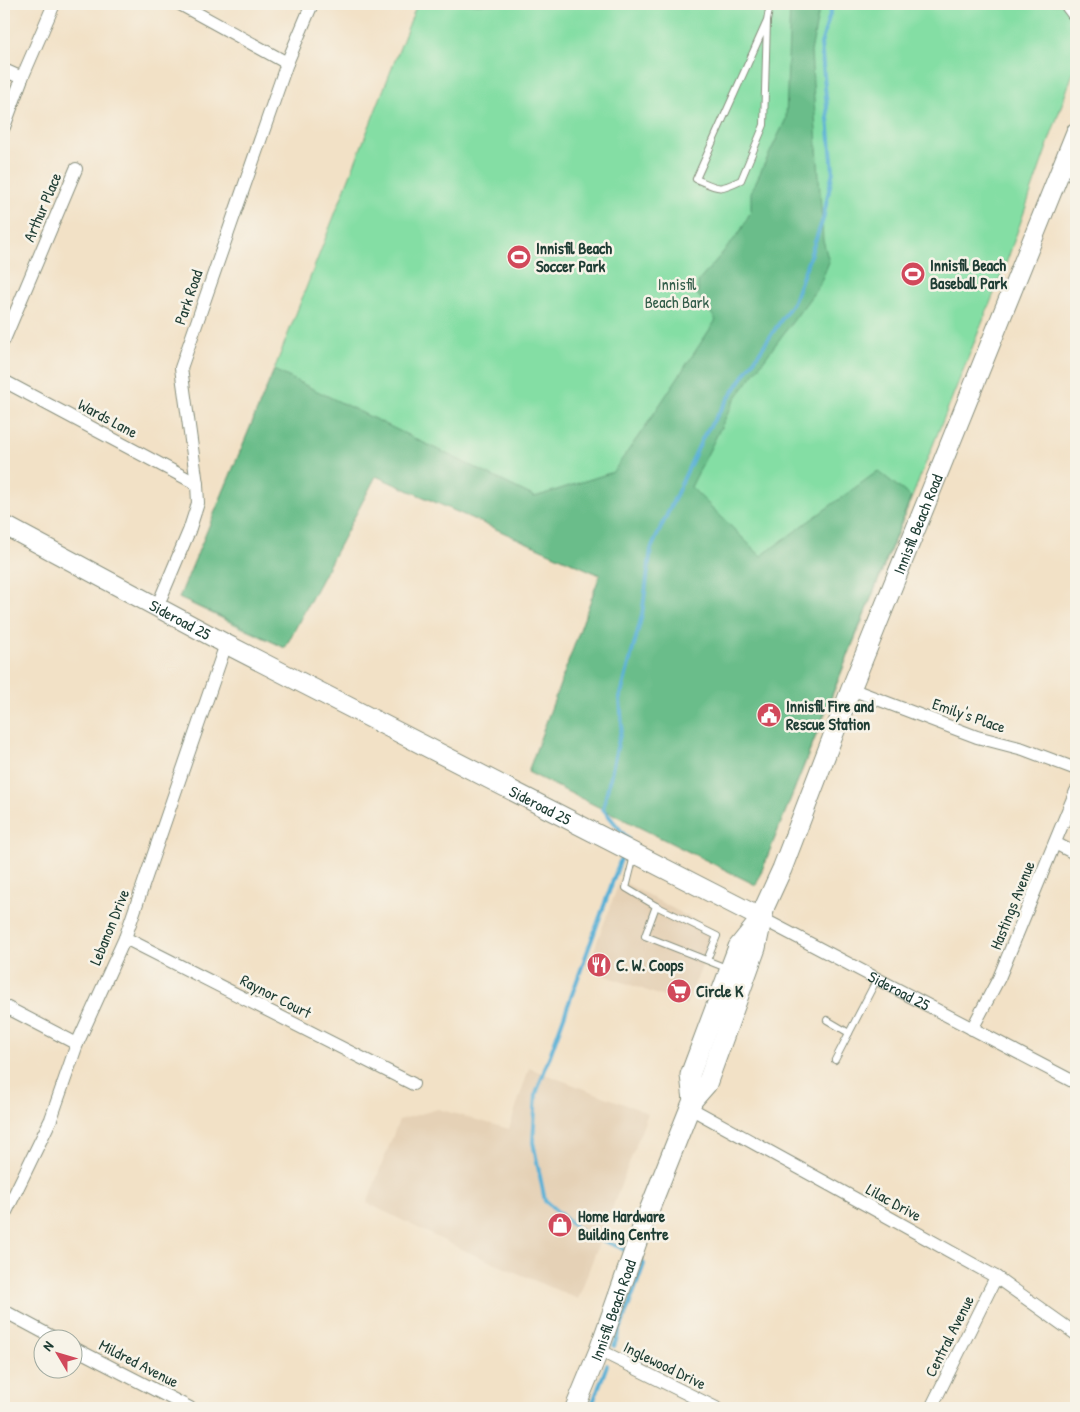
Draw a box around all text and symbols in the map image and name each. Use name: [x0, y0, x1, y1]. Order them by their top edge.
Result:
street label: Arthur Place: [18, 168, 67, 245]
place label: Innisfil Beach Soccer Park: [536, 237, 612, 277]
sports icon: Innisfil Beach Soccer Park: [506, 244, 532, 270]
place label: Innisfil Beach Baseball Park: [930, 254, 1007, 294]
sports icon: Innisfil Beach Baseball Park: [900, 261, 926, 287]
street label: Park Road: [168, 267, 208, 327]
park label: Innisfil Beach Bark: [645, 273, 710, 313]
street label: Wards Lane: [74, 393, 142, 443]
street label: Innisfil Beach Road: [888, 471, 948, 577]
street label: Sideroad 25: [146, 594, 215, 645]
street label: Emily's Place: [930, 692, 1009, 738]
place label: Innisfil Fire and Rescue Station: [786, 695, 875, 735]
public building icon: Innisfil Fire and Rescue Station: [756, 702, 782, 728]
street label: Sideroad 25: [506, 780, 575, 830]
street label: Hastings Avenue: [984, 857, 1040, 953]
street label: Lebanon Drive: [84, 885, 134, 968]
restaurant icon: C. W. Coops: [586, 952, 612, 978]
place label: C. W. Coops: [616, 954, 684, 977]
street label: Sideroad 25: [865, 965, 934, 1016]
street label: Raynor Court: [237, 969, 316, 1024]
supermarket icon: Circle K: [666, 978, 692, 1004]
place label: Circle K: [696, 980, 744, 1002]
street label: Lilac Drive: [862, 1178, 926, 1226]
place label: Home Hardware Building Centre: [578, 1205, 669, 1246]
shop icon: Home Hardware Building Centre: [547, 1212, 573, 1238]
street label: Innisfil Beach Road: [585, 1257, 641, 1364]
street label: Central Avenue: [919, 1291, 979, 1381]
north arrow: [32, 1330, 82, 1380]
street label: Mildred Avenue: [95, 1334, 183, 1393]
text: N: [38, 1336, 57, 1354]
street label: Inglewood Drive: [620, 1336, 710, 1395]

